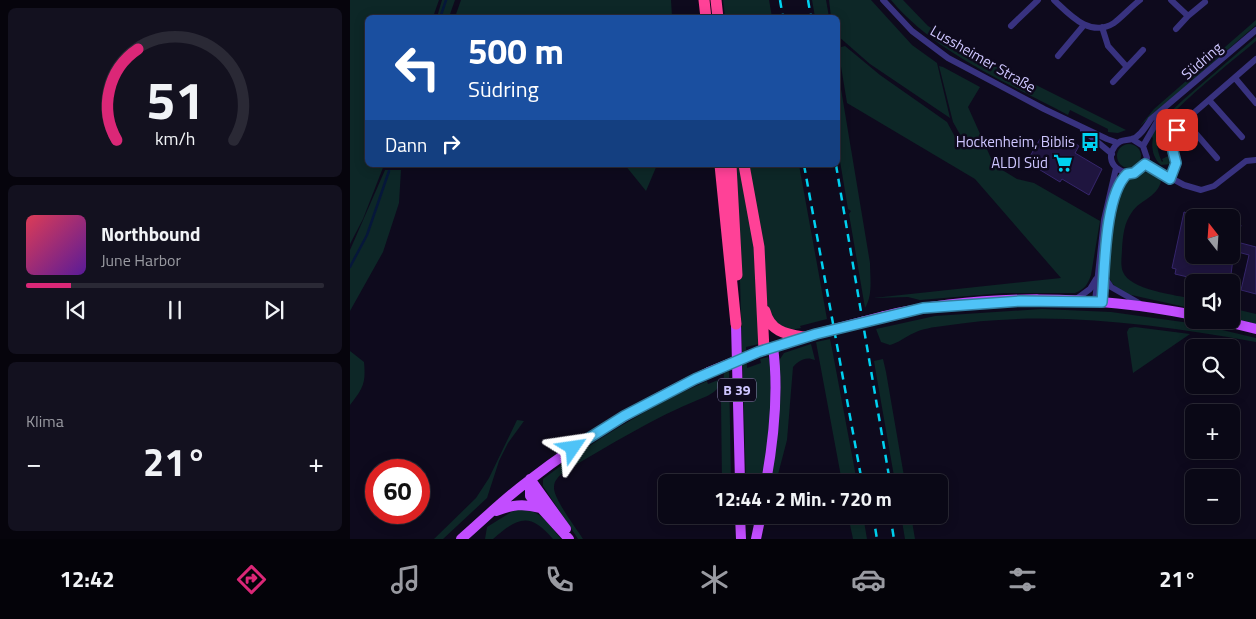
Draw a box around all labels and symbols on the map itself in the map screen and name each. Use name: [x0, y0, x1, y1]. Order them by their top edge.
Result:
street label: Lussheimer Straße: [926, 19, 1040, 98]
street label: Südring: [1176, 36, 1228, 85]
pin: [1156, 109, 1198, 151]
place label: Hockenheim, Biblis: [956, 130, 1075, 153]
bus stop icon: Hockenheim, Biblis: [1079, 131, 1101, 153]
place label: ALDI Süd: [991, 151, 1048, 174]
supermarket icon: ALDI Süd: [1052, 152, 1074, 174]
north arrow: [1185, 209, 1240, 264]
road number: B 39: [718, 378, 756, 402]
position arrow: [546, 421, 598, 473]
speed limit sign: 60: [365, 459, 430, 524]

